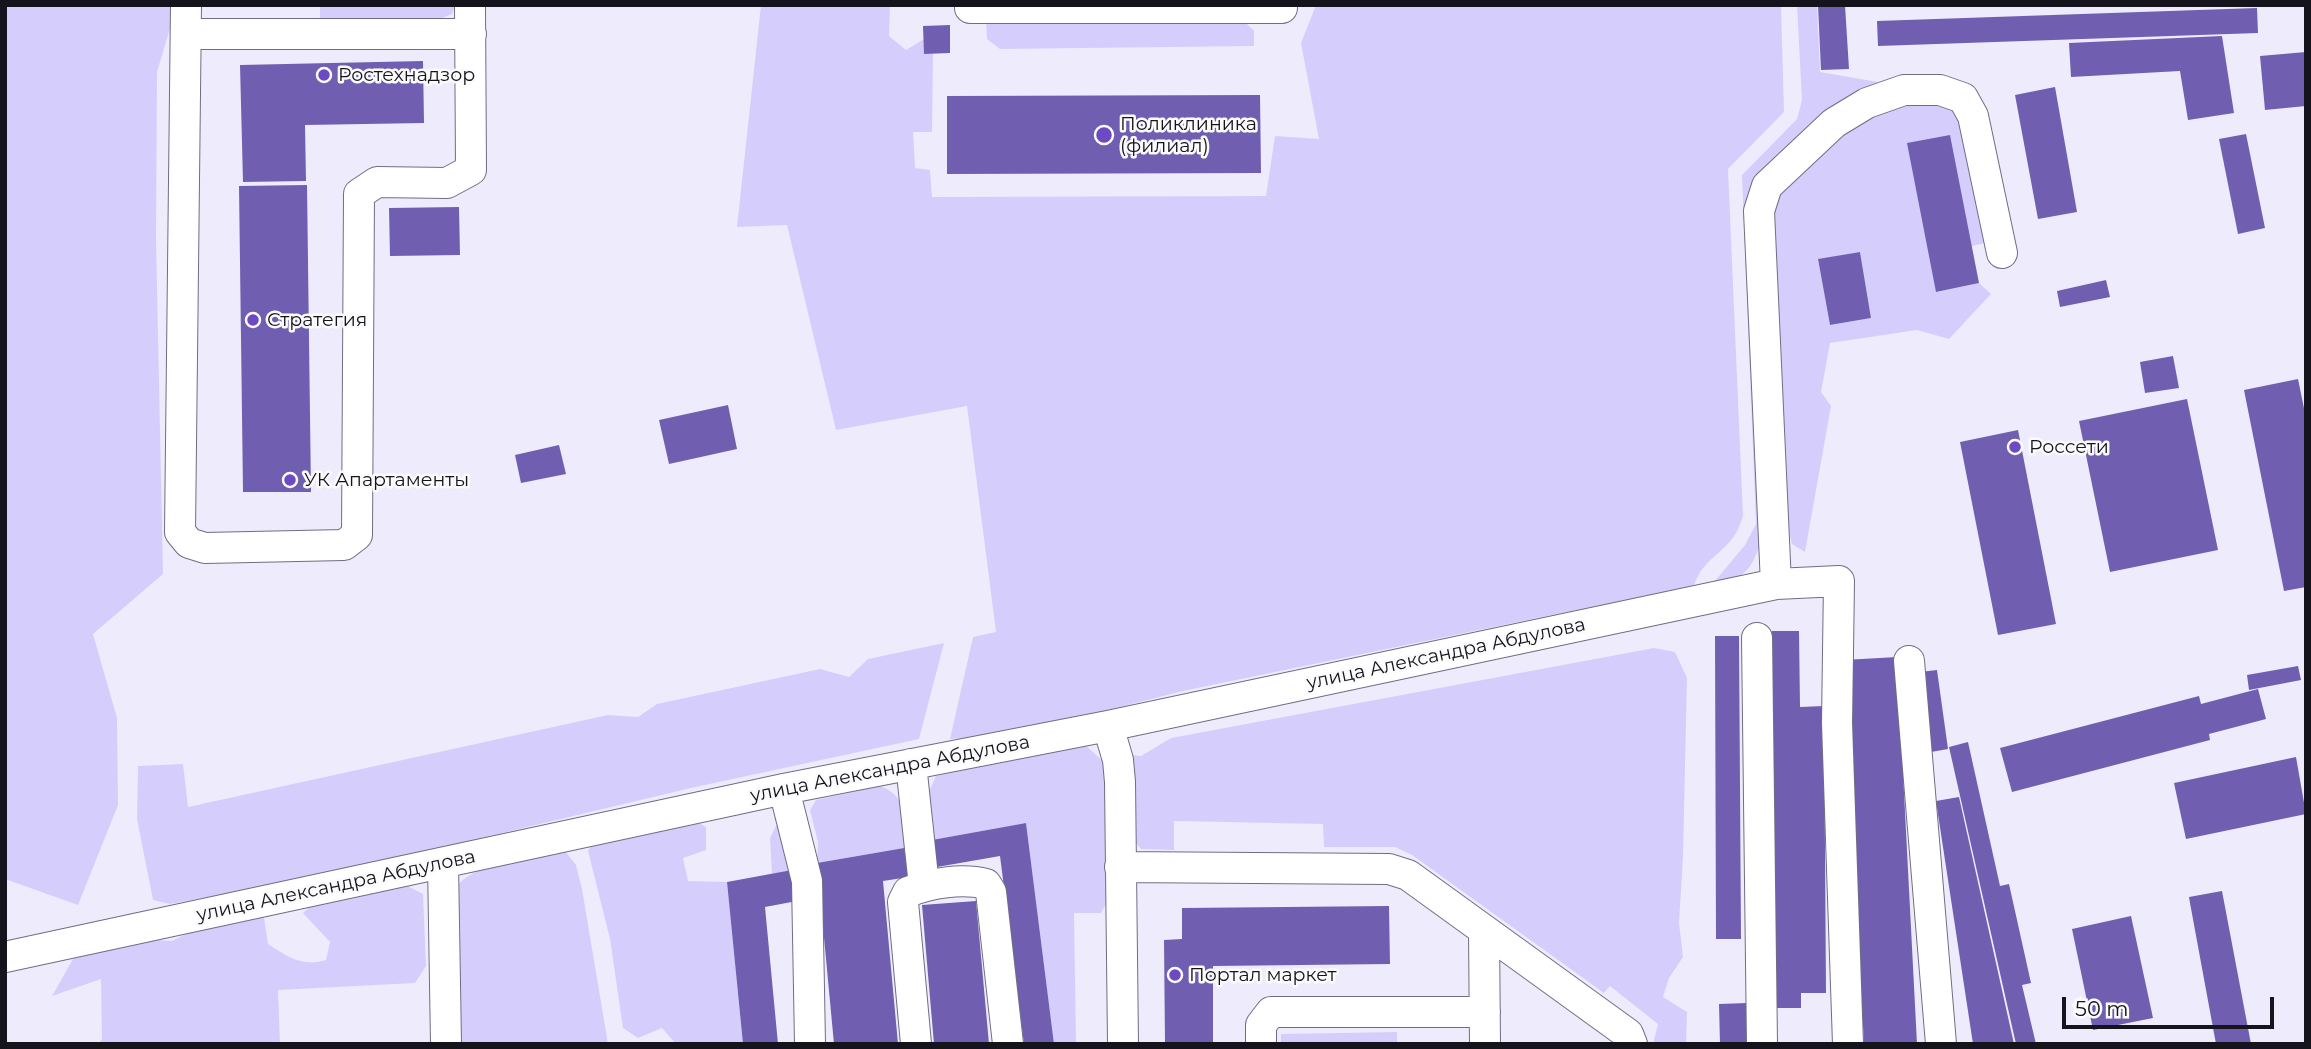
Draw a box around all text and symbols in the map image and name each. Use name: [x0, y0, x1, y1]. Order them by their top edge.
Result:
place label: Ростехнадзор: [338, 64, 475, 86]
marker: Ростехнадзор: [316, 67, 332, 83]
place label: Поликлиника (филиал): [1120, 113, 1257, 157]
marker: Поликлиника (филиал): [1094, 125, 1114, 145]
place label: Стратегия: [267, 309, 367, 331]
marker: Стратегия: [245, 312, 261, 328]
place label: Россети: [2029, 436, 2109, 458]
marker: Россети: [2007, 439, 2023, 455]
place label: УК Апартаменты: [304, 469, 469, 491]
marker: УК Апартаменты: [282, 472, 298, 488]
street label: улица Александра Абдулова: [1304, 613, 1588, 695]
street label: улица Александра Абдулова: [748, 731, 1032, 807]
street label: улица Александра Абдулова: [194, 845, 478, 927]
place label: Портал маркет: [1189, 964, 1337, 986]
marker: Портал маркет: [1167, 967, 1183, 983]
scale bar: [2066, 982, 2278, 1026]
text: 50 m: [2075, 996, 2129, 1021]

